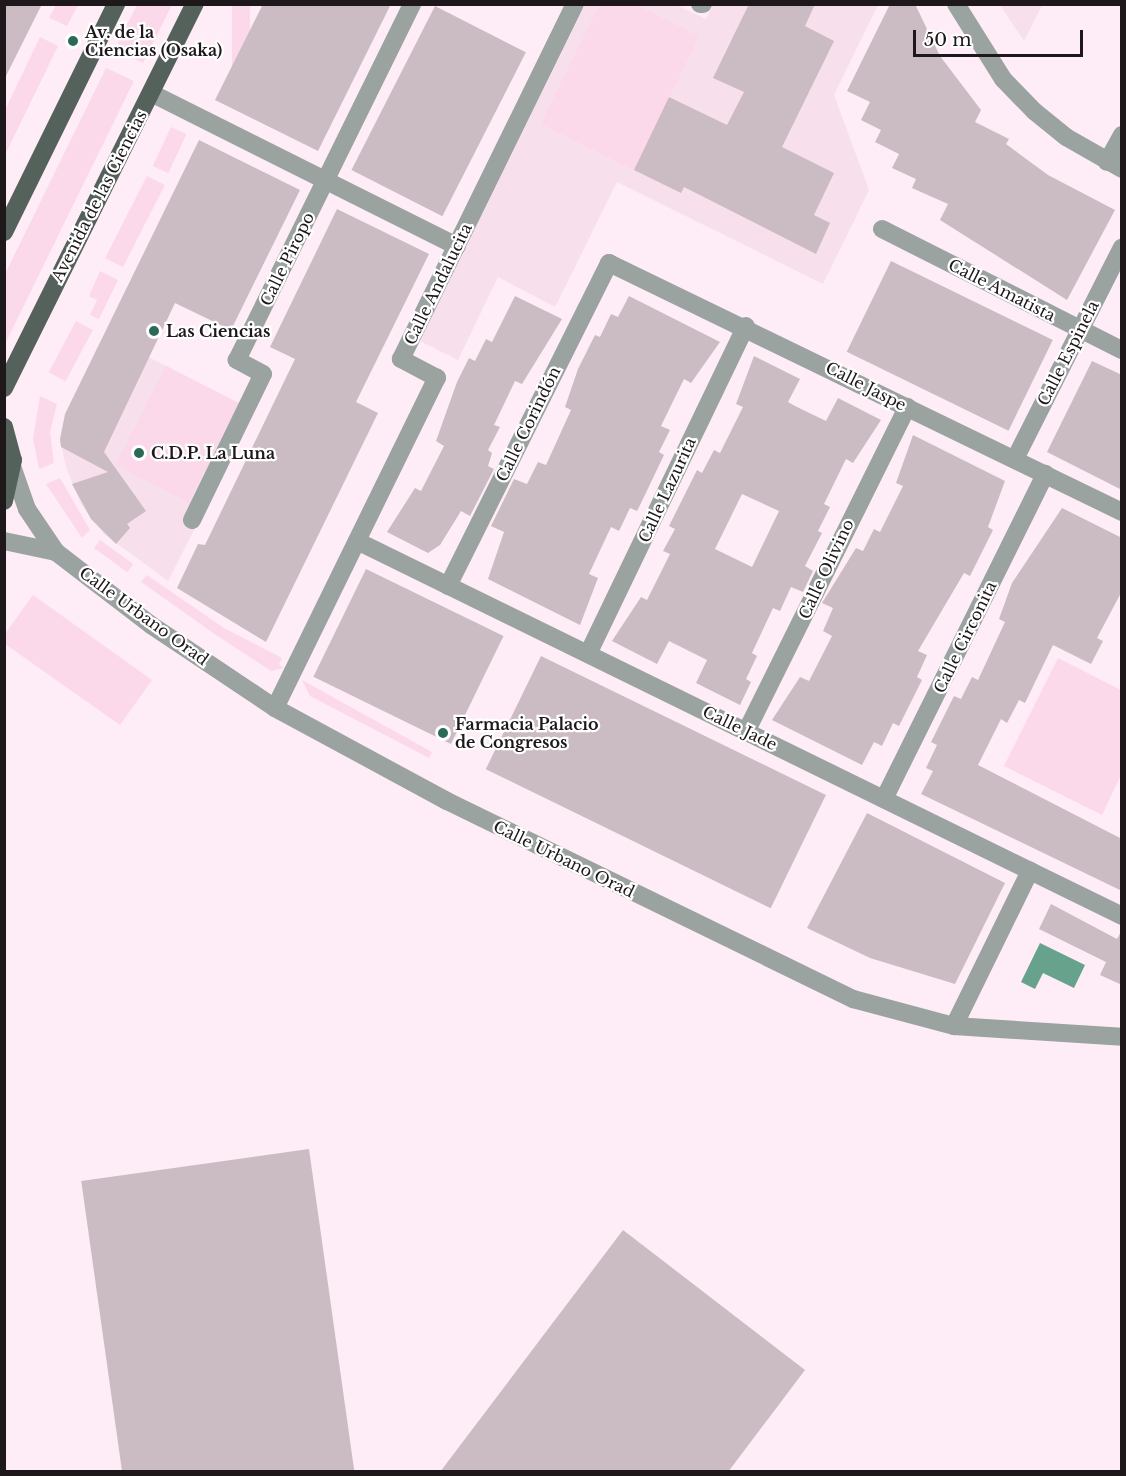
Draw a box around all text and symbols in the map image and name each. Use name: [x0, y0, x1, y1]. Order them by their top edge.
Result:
scale bar: [916, 18, 1086, 56]
place label: Av. de la Ciencias (Osaka): [85, 22, 222, 60]
text: 50 m: [924, 29, 972, 51]
marker: Av. de la Ciencias (Osaka): [66, 34, 80, 48]
street label: Avenida de las Ciencias: [47, 107, 151, 285]
street label: Calle Piropo: [256, 209, 318, 309]
street label: Calle Andalucita: [400, 220, 476, 348]
street label: Calle Amatista: [945, 255, 1059, 325]
street label: Calle Espinela: [1033, 297, 1103, 409]
place label: Las Ciencias: [166, 321, 270, 341]
marker: Las Ciencias: [147, 324, 161, 338]
street label: Calle Jaspe: [823, 358, 909, 414]
street label: Calle Corindón: [492, 363, 564, 485]
street label: Calle Lazurita: [634, 434, 700, 546]
place label: C.D.P. La Luna: [151, 443, 275, 463]
marker: C.D.P. La Luna: [132, 446, 146, 460]
street label: Calle Olivino: [794, 516, 858, 622]
street label: Calle Urbano Orad: [76, 563, 212, 669]
street label: Calle Circonita: [930, 578, 1000, 696]
street label: Calle Jade: [700, 702, 780, 754]
place label: Farmacia Palacio de Congresos: [455, 714, 599, 752]
marker: Farmacia Palacio de Congresos: [436, 726, 450, 740]
street label: Calle Urbano Orad: [490, 816, 638, 902]

